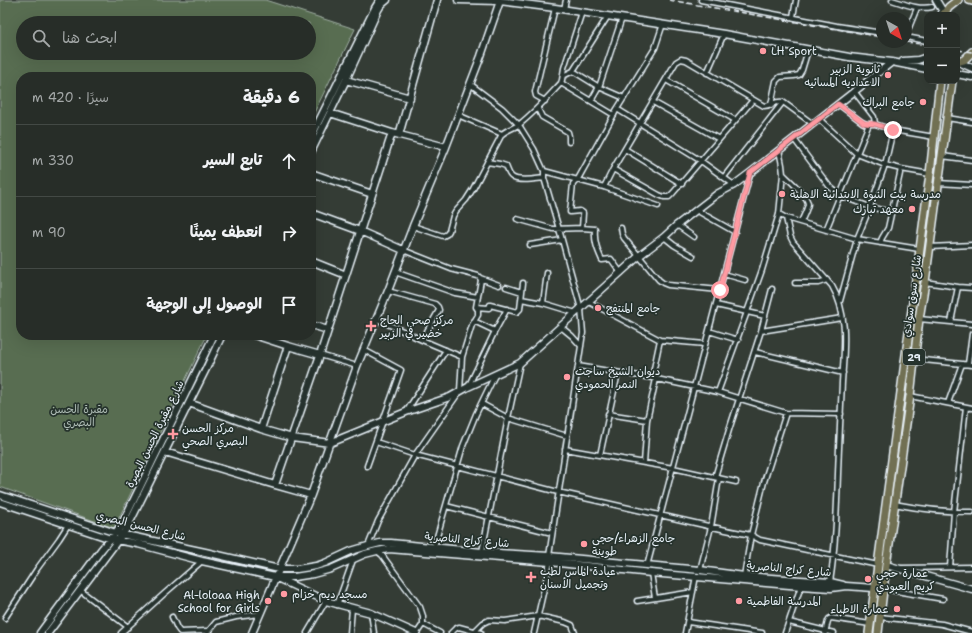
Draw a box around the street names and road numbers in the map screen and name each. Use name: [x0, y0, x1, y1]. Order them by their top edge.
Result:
street label: شارع سوق سوادي: [899, 254, 926, 338]
road number: 29: [903, 349, 925, 365]
street label: شارع مقبرة الحسن البصرة: [122, 378, 188, 491]
street label: شارع الحسن البصري: [94, 508, 188, 545]
street label: شارع كراج الناصرية: [424, 529, 510, 552]
street label: شارع كراج الناصرية: [746, 558, 832, 581]

